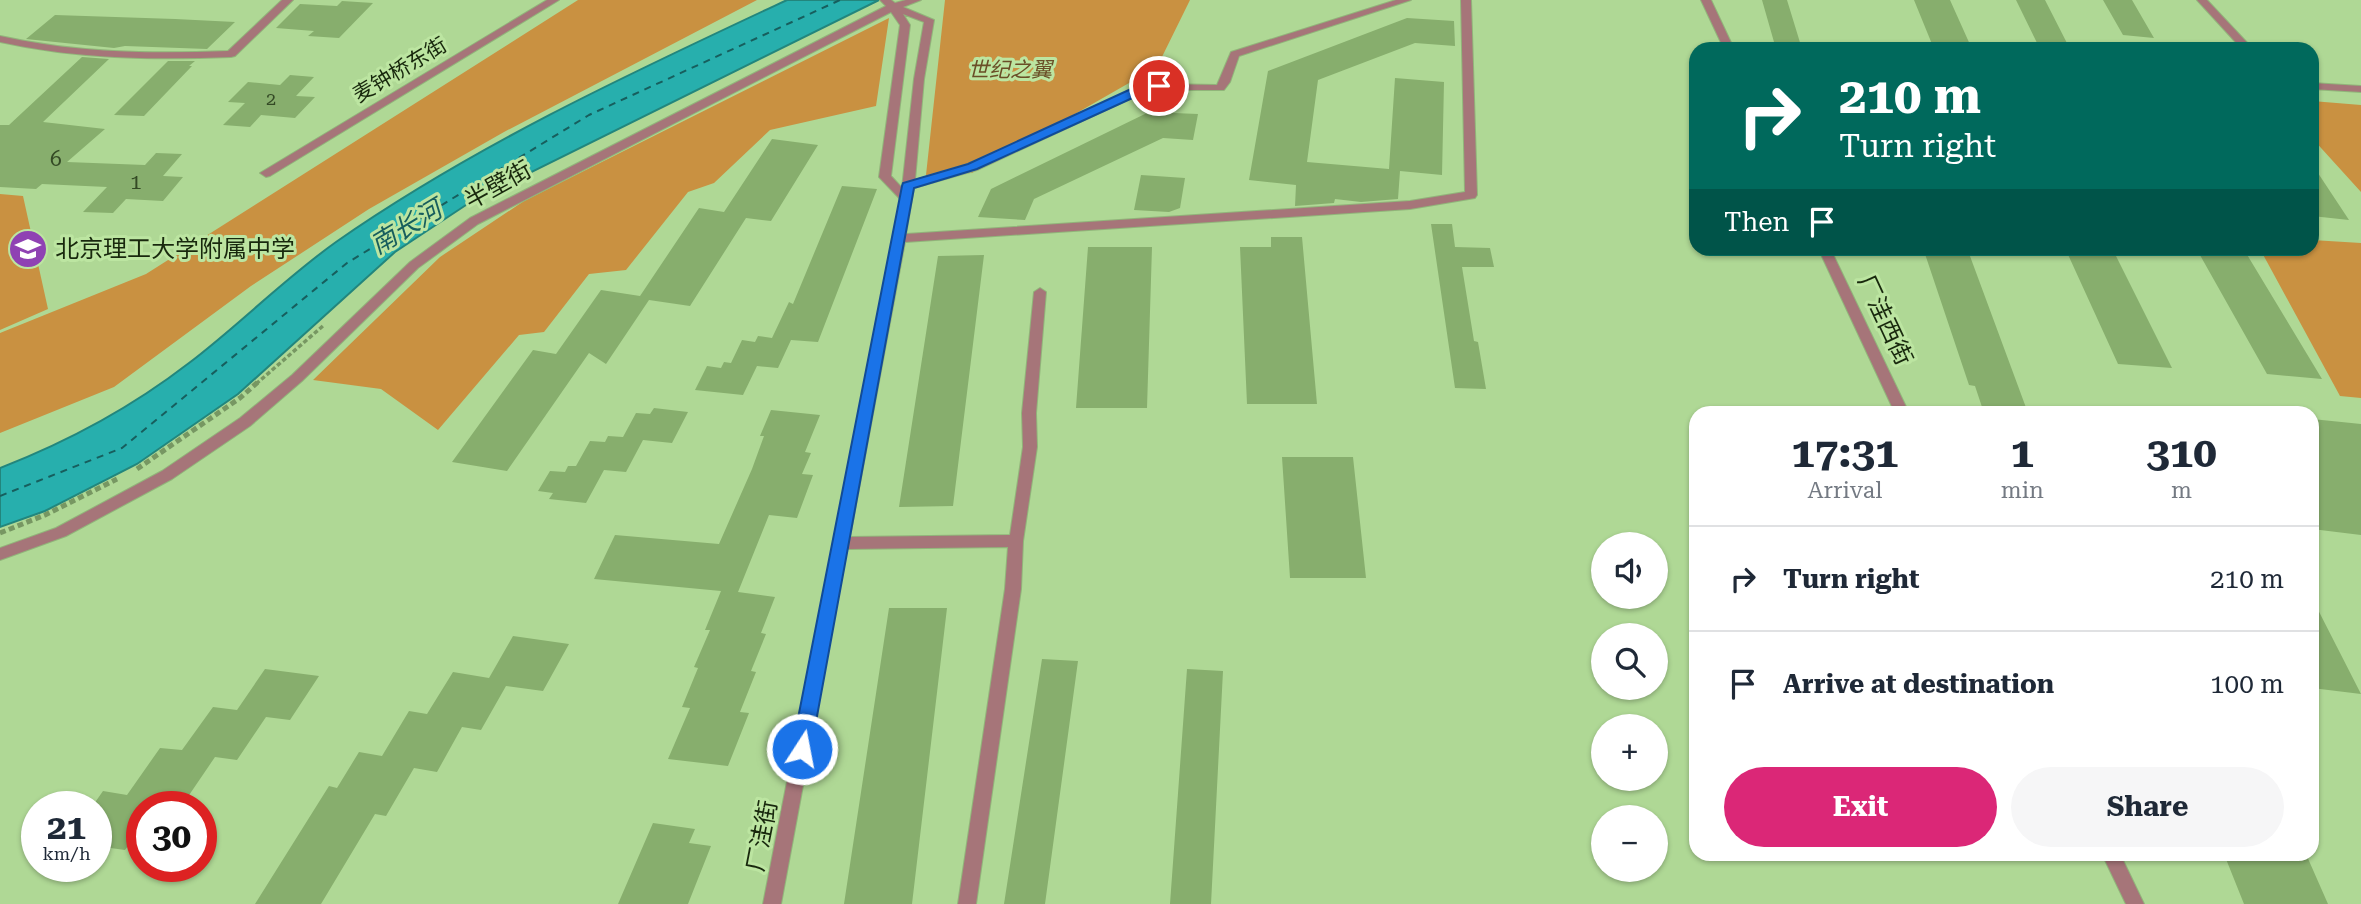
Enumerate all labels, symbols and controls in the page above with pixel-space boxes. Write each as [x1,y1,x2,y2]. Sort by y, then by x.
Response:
street label: 麦钟桥东街 [349,33,451,107]
pin [1129,56,1189,116]
park label: 世纪之翼 [968,58,1055,82]
icon: arrive [1140,67,1178,105]
text: 210 m [1839,68,1981,125]
icon: right [1724,70,1815,161]
house number: 2 [266,88,276,109]
text: Turn right [1839,127,1996,165]
house number: 6 [50,147,62,171]
street label: 半壁街 [460,155,536,215]
house number: 1 [130,170,142,194]
water label: 南长河 [365,191,451,260]
icon: arrive [1803,203,1841,241]
text: Then [1724,207,1789,237]
school or university icon: 北京理工大学附属中学 [7,228,49,270]
place label: 北京理工大学附属中学 [55,235,295,263]
street label: 厂洼西街 [1852,271,1918,369]
text: 17:31 [1791,428,1898,477]
text: 1 [2011,428,2034,477]
text: 310 [2146,428,2217,477]
text: Arrival [1807,477,1882,504]
text: min [2001,477,2044,504]
text: m [2171,477,2192,504]
map controls [1591,532,1668,882]
button: sound [1591,532,1668,609]
icon: right [1724,560,1762,598]
text: Turn right [1783,564,1919,594]
text: 210 m [2210,564,2284,594]
button: search [1591,623,1668,700]
icon: arrive [1724,665,1762,703]
text: Arrive at destination [1783,669,2054,699]
text: 100 m [2210,669,2284,699]
position arrow [765,712,839,786]
button: + [1591,714,1668,791]
button: Exit [1724,767,1997,847]
button: Share [2011,767,2284,847]
speed limit sign: 30 [126,791,217,882]
street label: 厂洼街 [741,798,783,874]
button: − [1591,805,1668,882]
text: 21 [47,807,86,848]
text: km/h [42,843,91,864]

